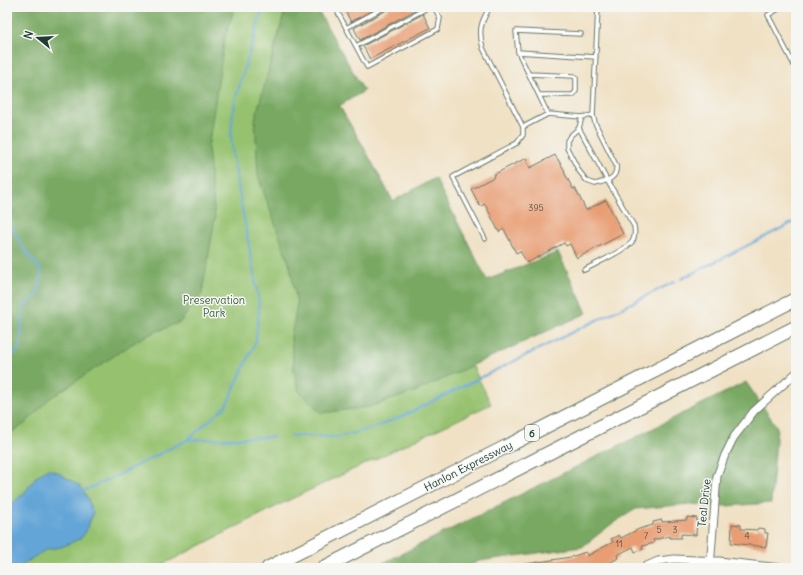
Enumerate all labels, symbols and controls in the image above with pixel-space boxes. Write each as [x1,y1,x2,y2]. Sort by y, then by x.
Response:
north arrow [18,18,58,58]
text: N [21,29,36,41]
house number: 395 [528,202,544,213]
park label: Preservation Park [183,293,245,320]
road number: 6 [525,425,539,441]
street label: Hanlon Expressway [421,438,515,494]
street label: Teal Drive [695,478,713,528]
house number: 5 [656,524,662,535]
house number: 3 [672,524,678,535]
house number: 7 [644,530,649,541]
house number: 4 [744,530,750,541]
house number: 11 [615,538,623,549]

